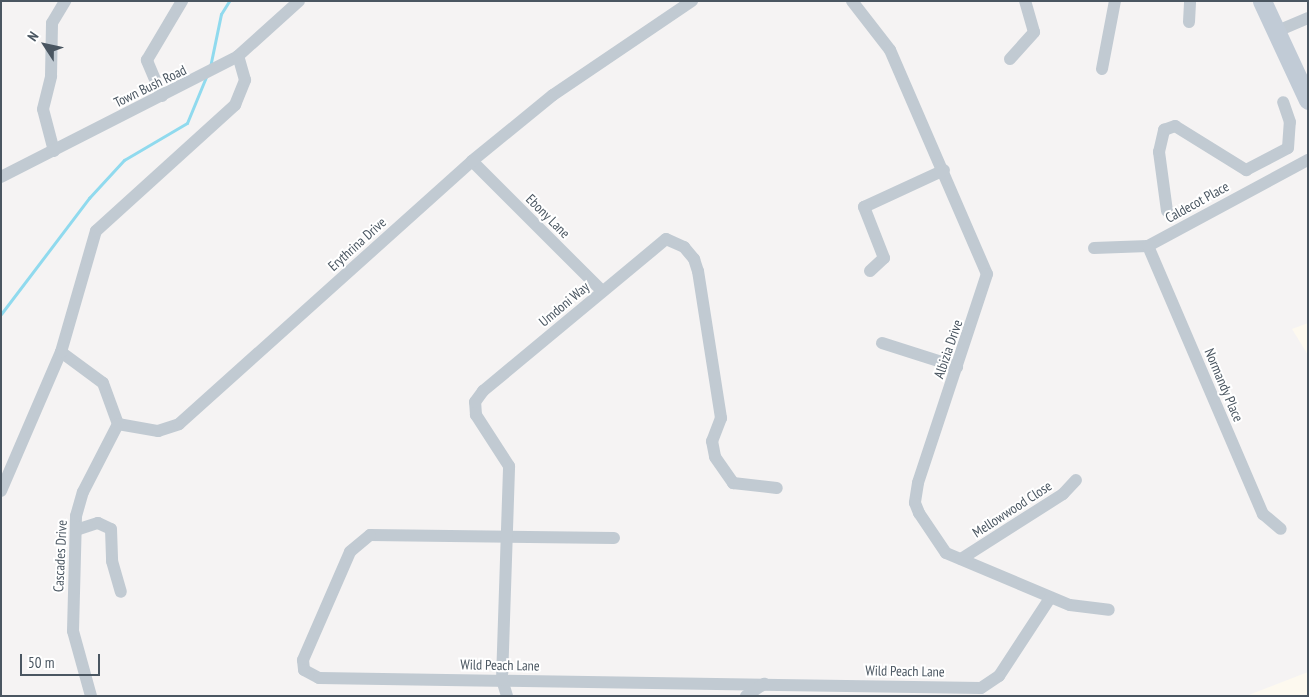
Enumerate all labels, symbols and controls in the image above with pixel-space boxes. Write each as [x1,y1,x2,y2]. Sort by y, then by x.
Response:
north arrow [20,20,70,70]
text: N [23,28,42,45]
street label: Town Bush Road [111,61,189,111]
street label: Caldecot Place [1162,178,1232,226]
street label: Ebony Lane [522,190,574,242]
street label: Erythrina Drive [325,214,389,274]
street label: Umdoni Way [535,278,593,330]
street label: Albizia Drive [930,317,966,381]
street label: Normandy Place [1201,346,1247,424]
street label: Mellowwood Close [969,477,1055,541]
street label: Cascades Drive [50,520,70,592]
scale bar [22,644,102,676]
text: 50 m [28,653,54,672]
street label: Wild Peach Lane [460,656,540,674]
street label: Wild Peach Lane [865,662,945,680]

